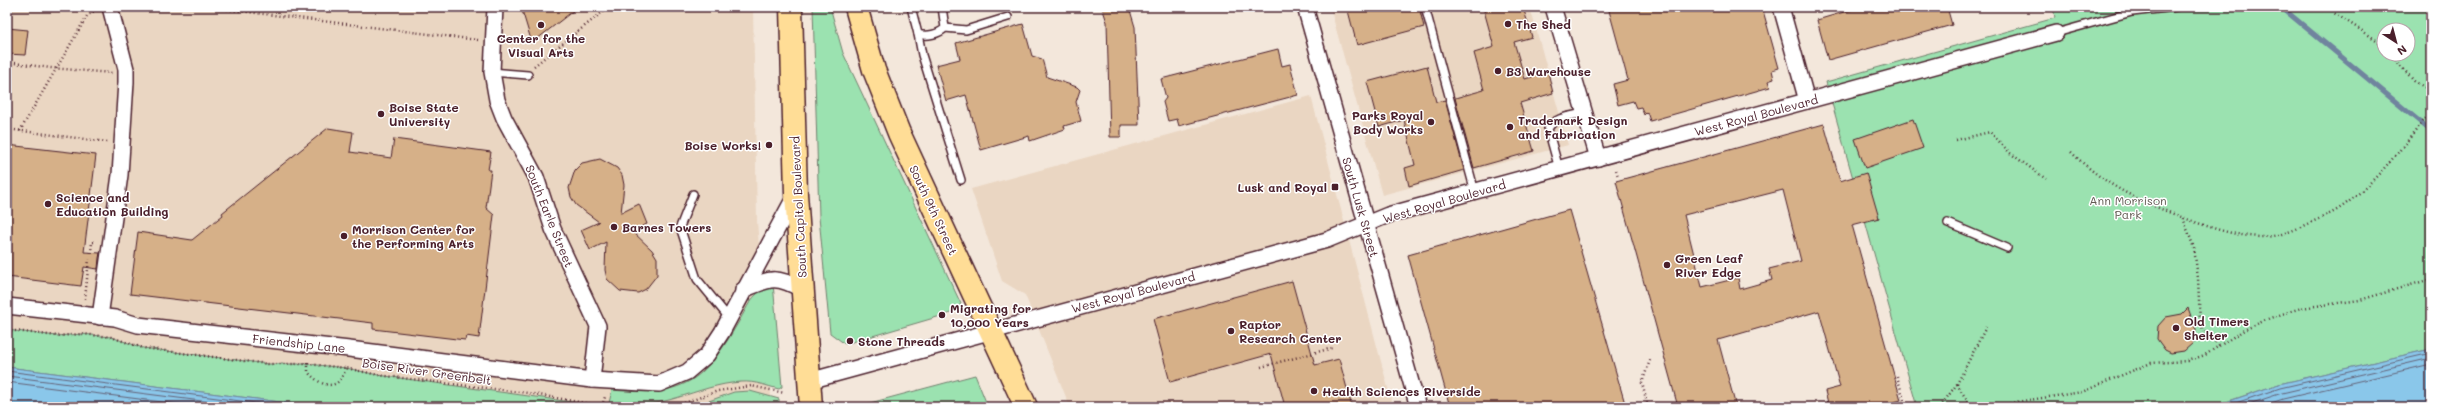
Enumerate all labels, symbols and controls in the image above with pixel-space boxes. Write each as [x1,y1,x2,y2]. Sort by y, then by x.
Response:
place label: The Shed [1516,16,1571,32]
marker: The Shed [1503,19,1513,29]
marker: Center for the Visual Arts [536,20,546,30]
north arrow [2376,22,2416,62]
place label: Center for the Visual Arts [497,30,585,60]
text: N [2394,42,2410,59]
place label: B3 Warehouse [1506,63,1591,79]
marker: B3 Warehouse [1493,66,1503,76]
street label: West Royal Boulevard [1692,91,1820,139]
place label: Boise State University [389,99,459,129]
place label: Parks Royal Body Works [1352,107,1423,137]
marker: Boise State University [376,109,386,119]
place label: Trademark Design and Fabrication [1518,112,1627,142]
marker: Parks Royal Body Works [1426,117,1436,127]
marker: Trademark Design and Fabrication [1505,122,1515,132]
street label: South Capitol Boulevard [786,135,810,278]
place label: Boise Works! [684,137,761,153]
marker: Boise Works! [764,140,774,150]
street label: South Lusk Street [1339,155,1383,259]
street label: South Earle Street [522,162,578,270]
street label: South 9th Street [906,162,962,258]
street label: West Royal Boulevard [1381,176,1508,226]
place label: Lusk and Royal [1237,179,1327,195]
marker: Lusk and Royal [1330,182,1340,192]
place label: Science and Education Building [56,189,169,219]
park label: Ann Morrison Park [2089,192,2167,222]
marker: Science and Education Building [43,199,53,209]
place label: Barnes Towers [622,219,711,235]
place label: Morrison Center for the Performing Arts [352,221,475,251]
marker: Barnes Towers [609,222,619,232]
marker: Morrison Center for the Performing Arts [339,231,349,241]
place label: Green Leaf River Edge [1675,250,1743,280]
marker: Green Leaf River Edge [1662,260,1672,270]
street label: West Royal Boulevard [1069,268,1197,316]
place label: Migrating for 10,000 Years [950,300,1031,330]
marker: Migrating for 10,000 Years [937,310,947,320]
place label: Old Timers Shelter [2184,313,2249,343]
place label: Raptor Research Center [1239,316,1341,346]
marker: Old Timers Shelter [2171,323,2181,333]
marker: Raptor Research Center [1226,326,1236,336]
street label: Friendship Lane [252,330,346,356]
place label: Stone Threads [858,333,945,349]
marker: Stone Threads [845,336,855,346]
street label: Boise River Greenbelt [361,354,493,388]
place label: Health Sciences Riverside [1322,383,1481,399]
marker: Health Sciences Riverside [1309,386,1319,396]

